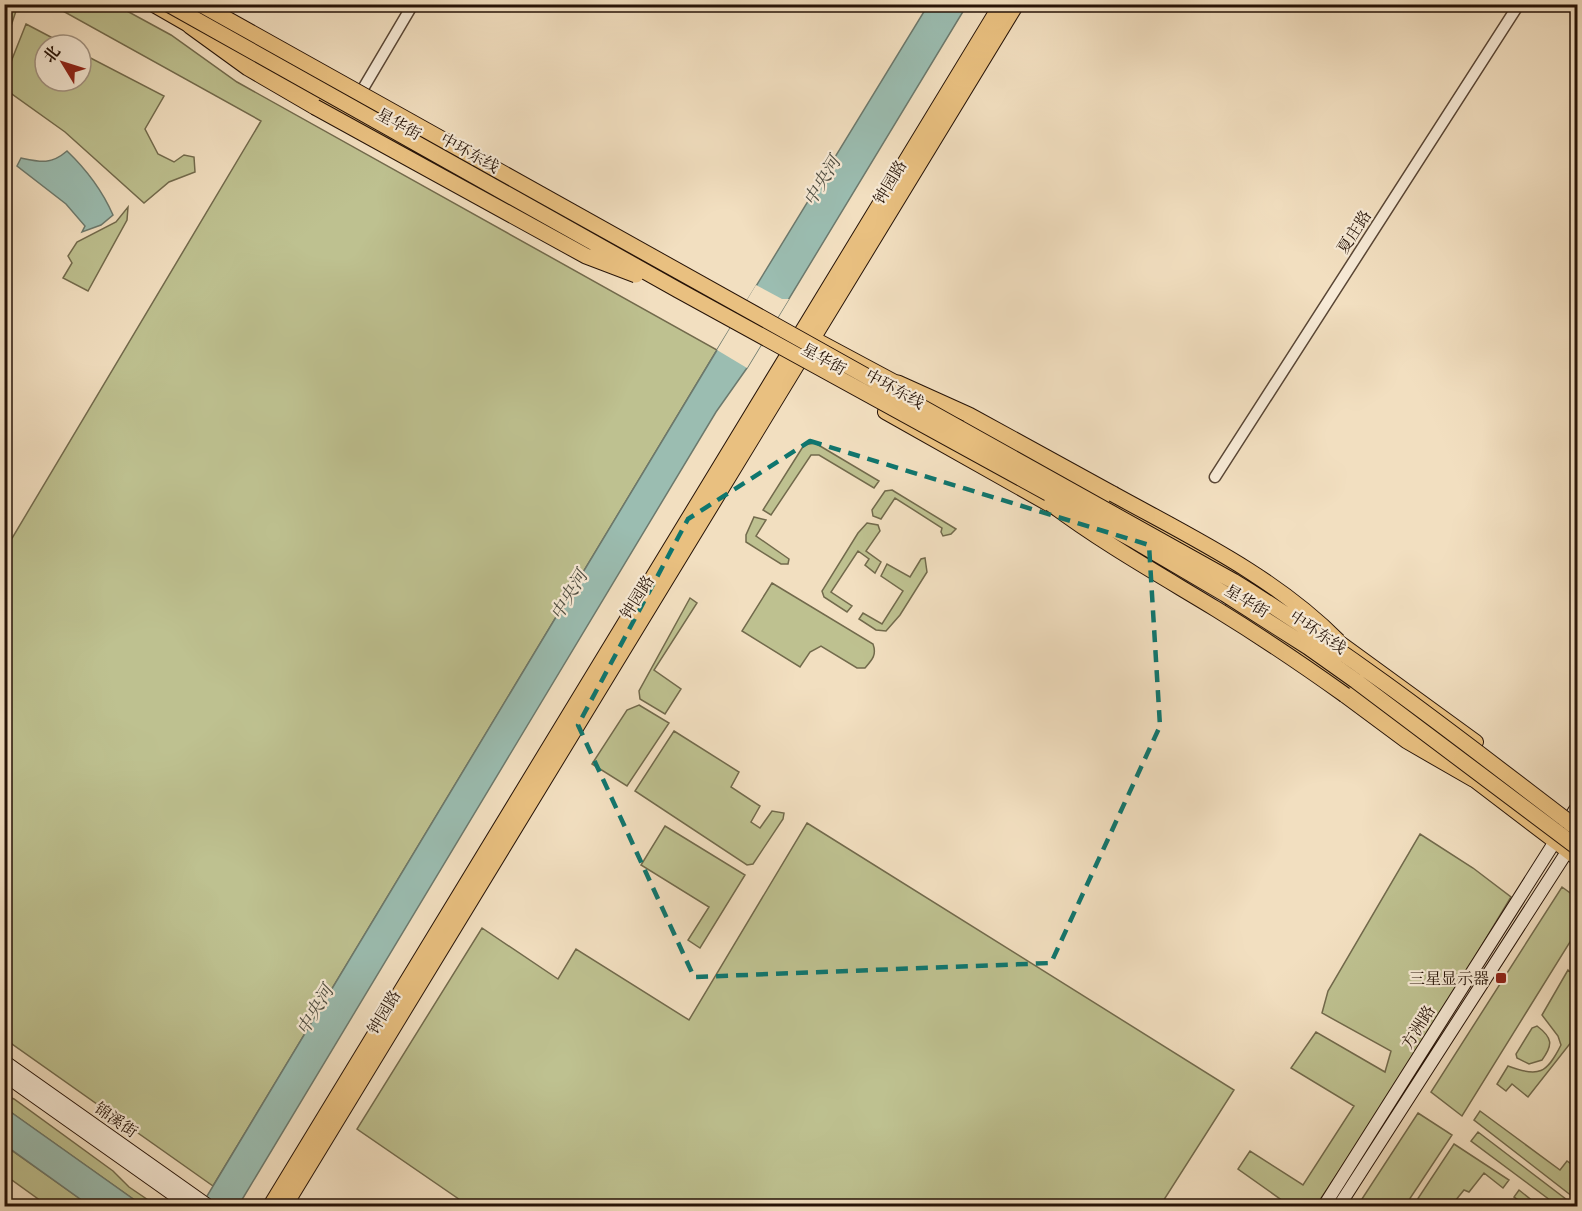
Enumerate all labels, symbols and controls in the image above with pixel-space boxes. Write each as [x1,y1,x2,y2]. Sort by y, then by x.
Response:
north arrow [33,33,93,93]
text: 北 [39,42,64,66]
street label: 星华街 [373,104,425,144]
street label: 中环东线 [437,129,503,177]
water label: 中央河 [799,150,847,210]
street label: 钟园路 [869,157,911,207]
street label: 夏庄路 [1333,207,1375,257]
street label: 星华街 [798,339,850,379]
street label: 中环东线 [862,365,928,413]
water label: 中央河 [546,564,594,624]
street label: 钟园路 [616,572,658,622]
street label: 星华街 [1222,580,1272,622]
street label: 中环东线 [1286,606,1350,658]
place label: 三星显示器 [1409,969,1489,988]
marker: 三星显示器 [1494,971,1508,985]
water label: 中央河 [292,979,340,1039]
street label: 钟园路 [363,987,405,1037]
street label: 方洲路 [1397,1002,1439,1052]
street label: 锦溪街 [91,1098,141,1142]

